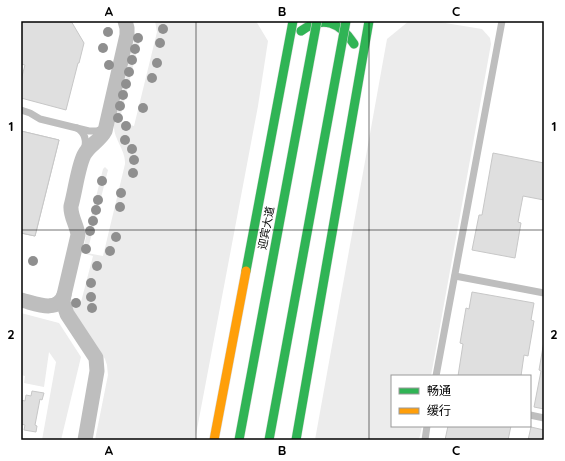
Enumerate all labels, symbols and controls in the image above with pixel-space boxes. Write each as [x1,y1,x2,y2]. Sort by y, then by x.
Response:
text: A [105,3,114,19]
text: B [278,3,286,19]
text: C [452,3,460,19]
text: 1 [8,118,14,134]
text: 1 [551,118,557,134]
street label: 迎宾大道 [255,205,277,251]
text: 2 [7,326,15,342]
text: 2 [550,326,558,342]
legend [391,375,531,427]
text: 畅通 [427,383,451,398]
text: 缓行 [427,403,451,418]
text: A [105,442,114,458]
text: B [278,442,286,458]
text: C [452,442,460,458]

